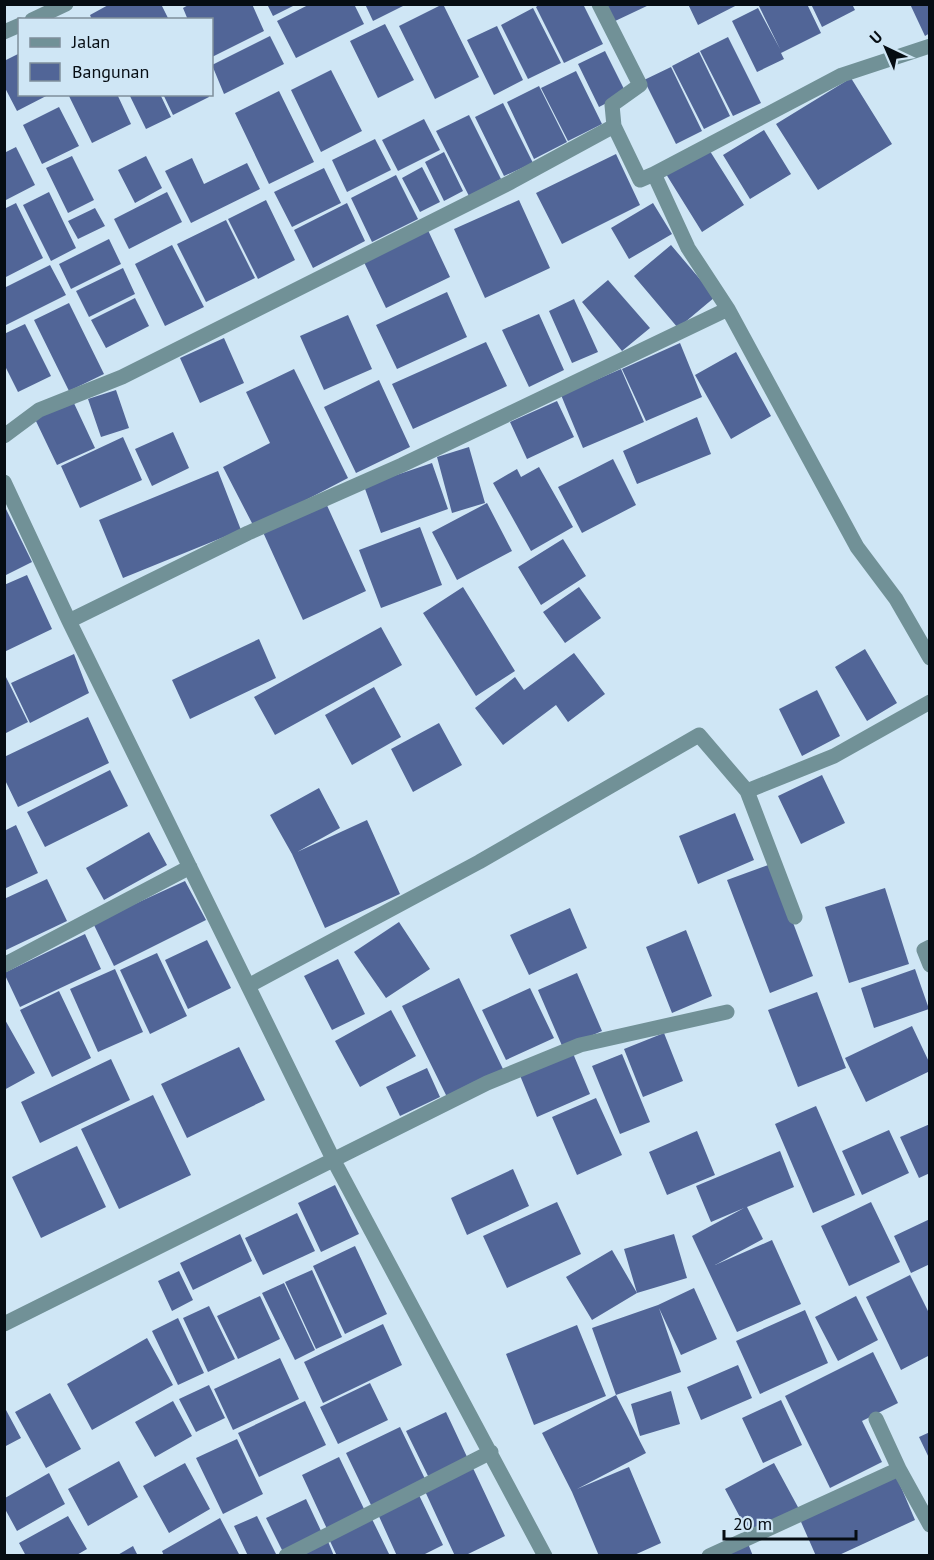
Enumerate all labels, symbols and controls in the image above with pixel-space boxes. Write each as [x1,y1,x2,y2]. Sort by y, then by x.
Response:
legend [18,18,213,96]
north arrow [856,18,916,78]
text: U [865,27,886,48]
text: Jalan [71,30,110,53]
text: Bangunan [72,60,149,83]
scale bar [724,1503,856,1541]
text: 20 m [733,1512,772,1535]

